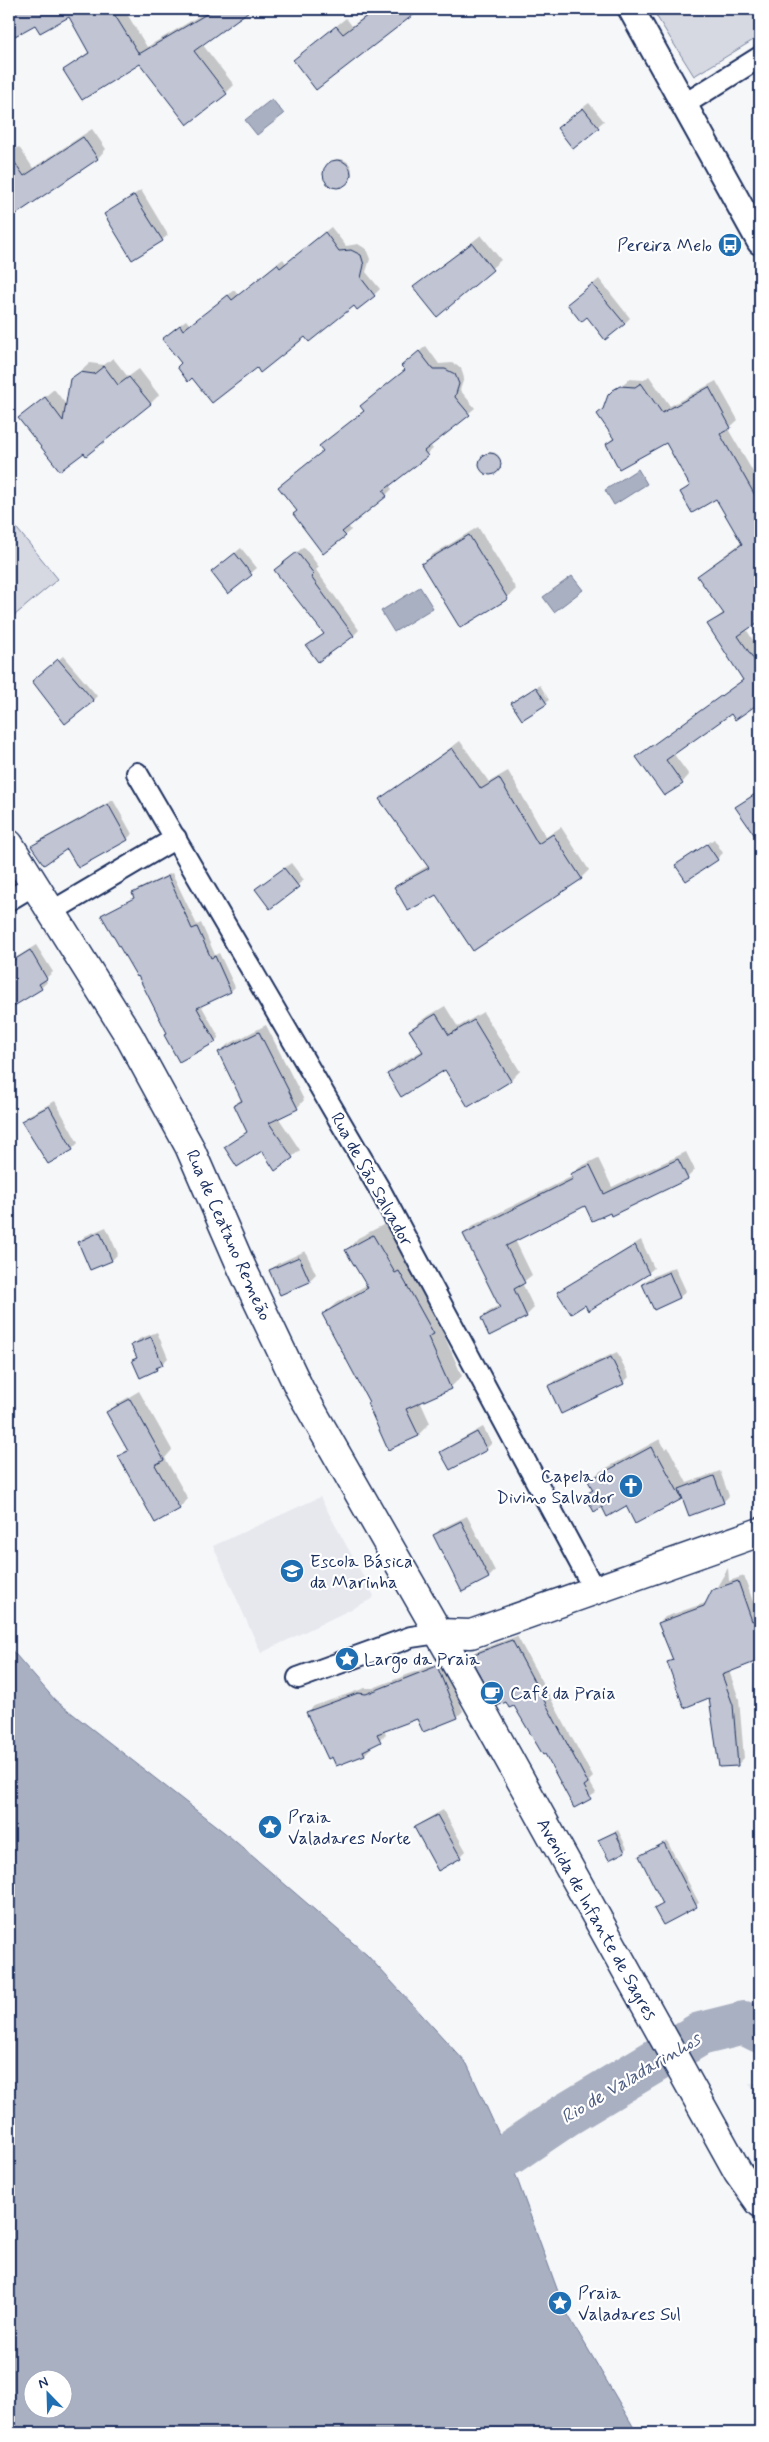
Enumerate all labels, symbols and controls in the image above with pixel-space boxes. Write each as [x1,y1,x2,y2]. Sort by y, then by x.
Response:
bus stop icon: Pereira Melo [717,232,743,258]
place label: Pereira Melo [617,234,712,258]
street label: Rua de São Salvador [324,1108,418,1251]
street label: Rua de Ceatano Remeão [180,1146,277,1325]
place label: Capela do Divino Salvador [497,1465,615,1510]
church icon: Capela do Divino Salvador [618,1473,644,1499]
place label: Escola Básica da Marinha [310,1550,413,1595]
school or university icon: Escola Básica da Marinha [279,1558,305,1584]
place icon: Largo da Praia [334,1646,360,1672]
place label: Largo da Praia [364,1648,480,1673]
cafe icon: Café da Praia [479,1680,505,1706]
place label: Café da Praia [510,1682,616,1706]
place label: Praia Valadares Norte [288,1806,411,1851]
place icon: Praia Valadares Norte [257,1814,283,1840]
street label: Avenida de Infante de Sagres [530,1814,662,2025]
water label: Rio de Valadarinhos [557,2026,706,2130]
place label: Praia Valadares Sul [578,2282,681,2327]
place icon: Praia Valadares Sul [547,2290,573,2316]
north arrow [22,2370,72,2420]
text: N [36,2373,51,2393]

